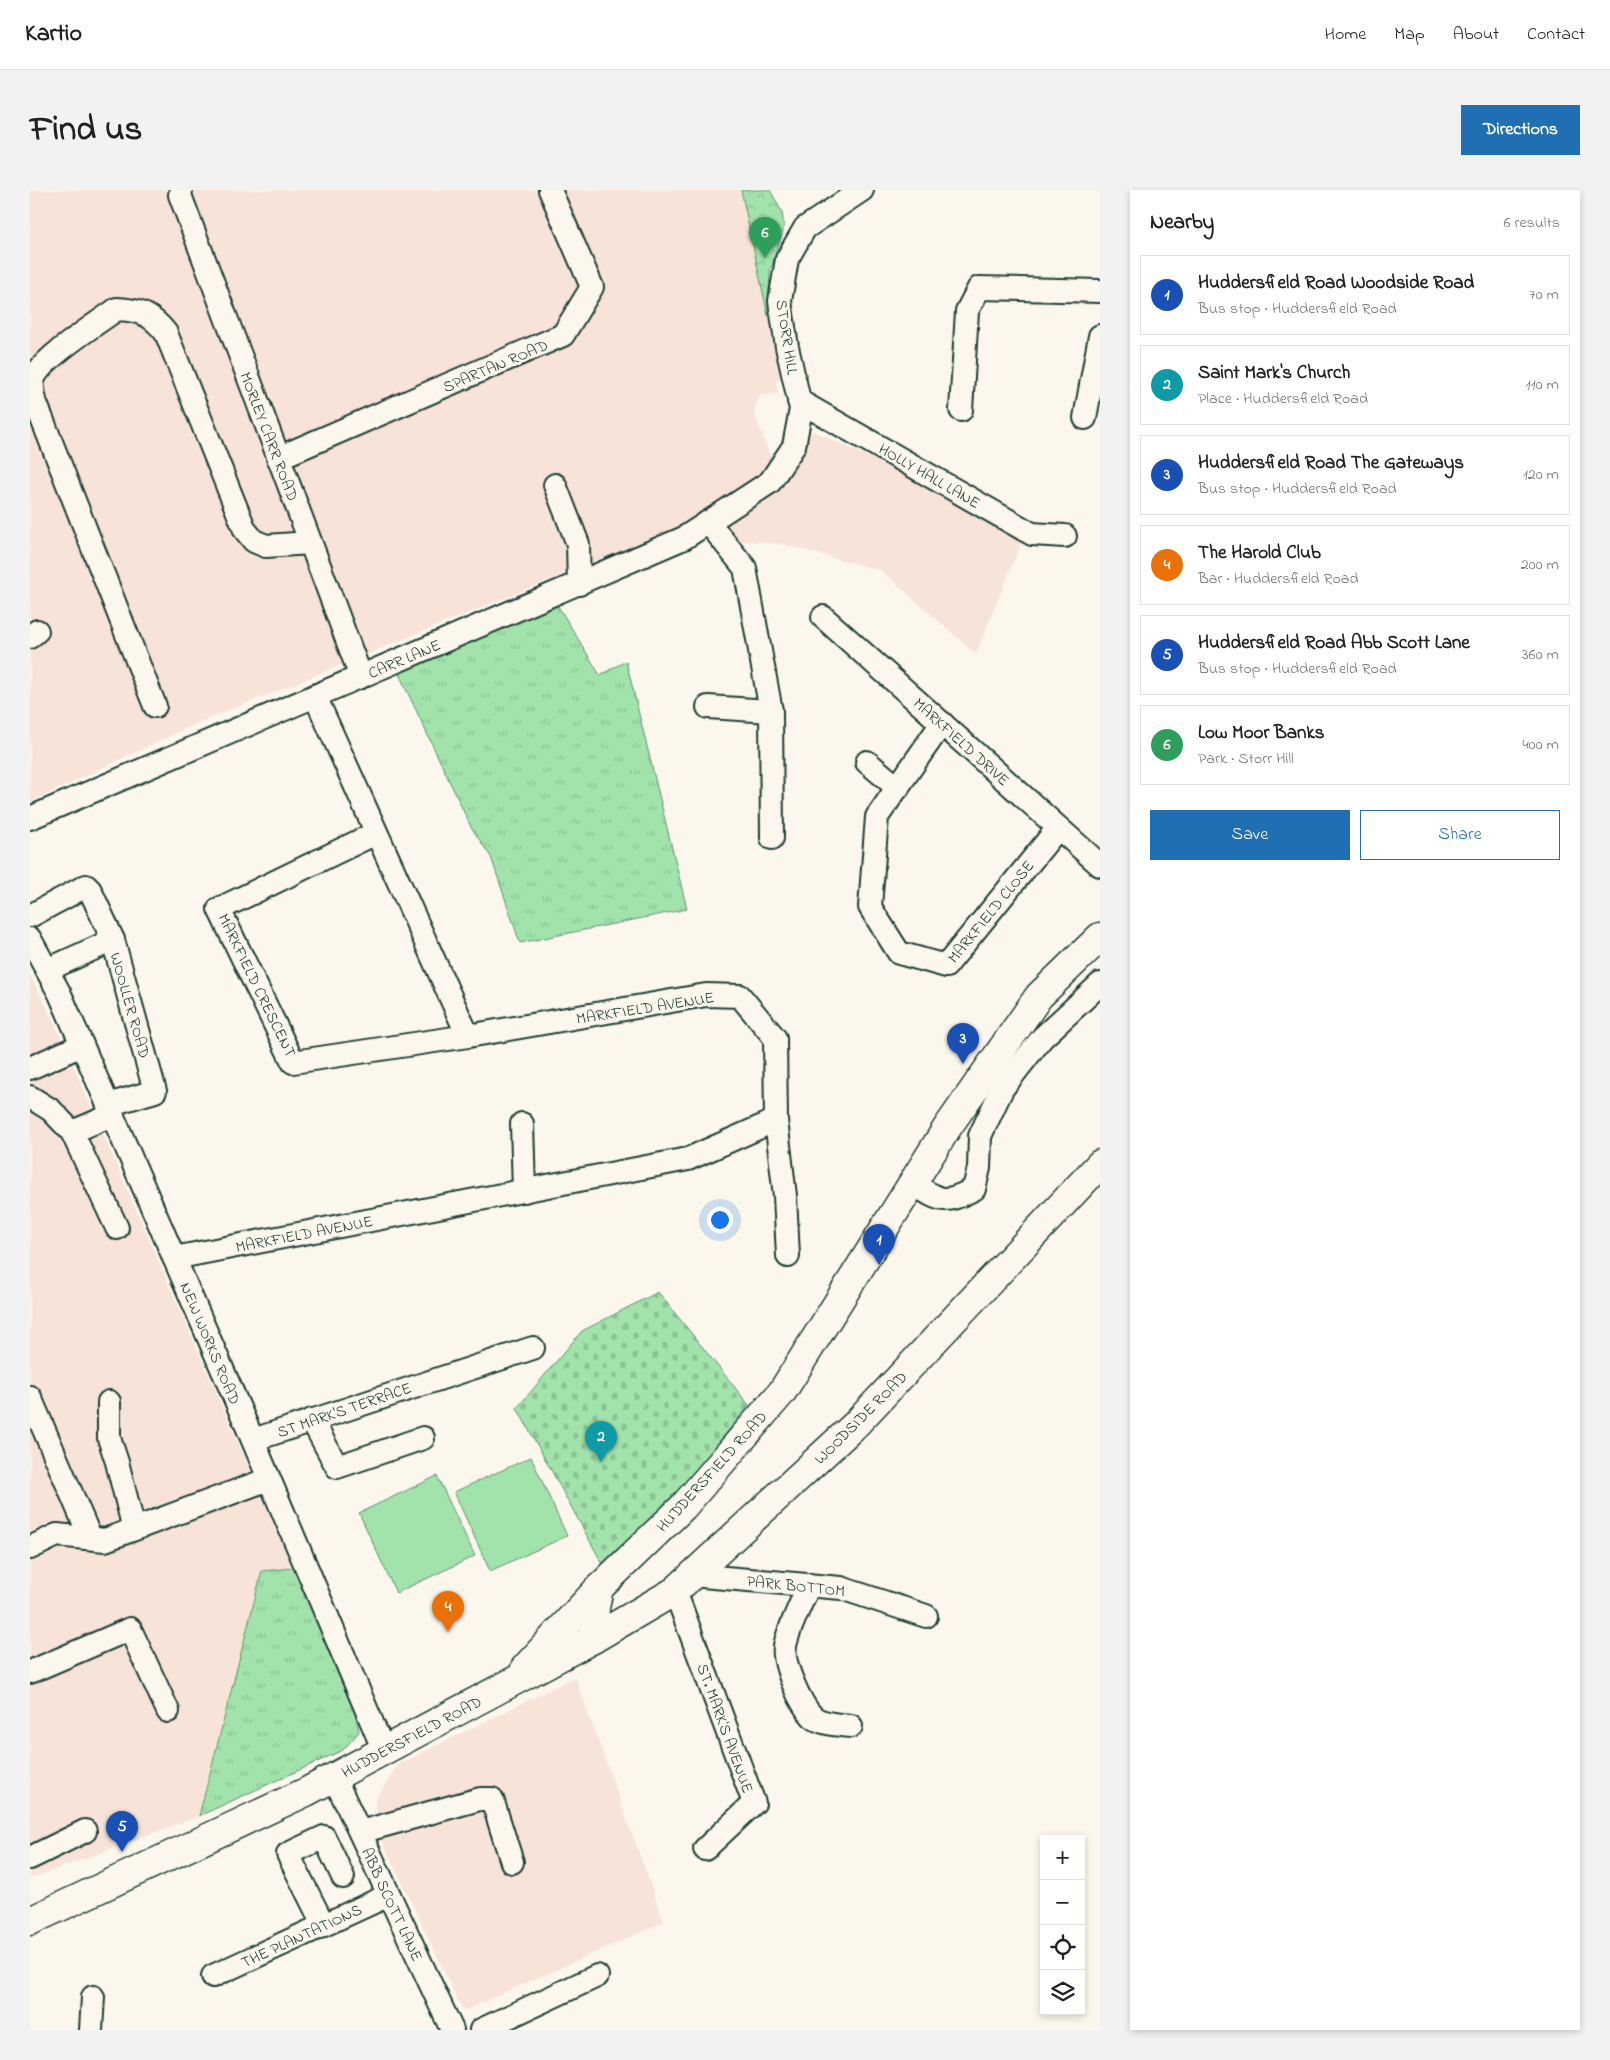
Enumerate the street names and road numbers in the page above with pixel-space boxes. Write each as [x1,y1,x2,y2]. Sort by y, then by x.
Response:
street label: STORR HILL [768,298,804,377]
street label: SPARTAN ROAD [439,334,552,400]
street label: MORLEY CARR ROAD [232,369,304,505]
street label: HOLLY HALL LANE [874,438,984,516]
street label: CARR LANE [365,634,445,686]
street label: MARKFIELD DRIVE [907,693,1014,792]
street label: MARKFIELD CLOSE [942,855,1041,969]
street label: MARKFIELD CRESCENT [211,910,302,1062]
street label: WOOLLER ROAD [103,950,156,1061]
street label: MARKFIELD AVENUE [575,986,716,1032]
street label: MARKFIELD AVENUE [234,1210,375,1260]
street label: NEW WORKS ROAD [173,1279,246,1409]
street label: WOODSIDE ROAD [809,1366,914,1471]
street label: ST MARK'S TERRACE [274,1377,415,1445]
street label: HUDDERSFIELD ROAD [651,1406,774,1538]
street label: PARK BOTTOM [746,1570,846,1604]
street label: ST. MARK'S AVENUE [690,1660,759,1797]
street label: HUDDERSFIELD ROAD [337,1691,486,1785]
street label: ABB SCOTT LANE [354,1844,428,1966]
street label: THE PLANTATIONS [238,1898,366,1975]

